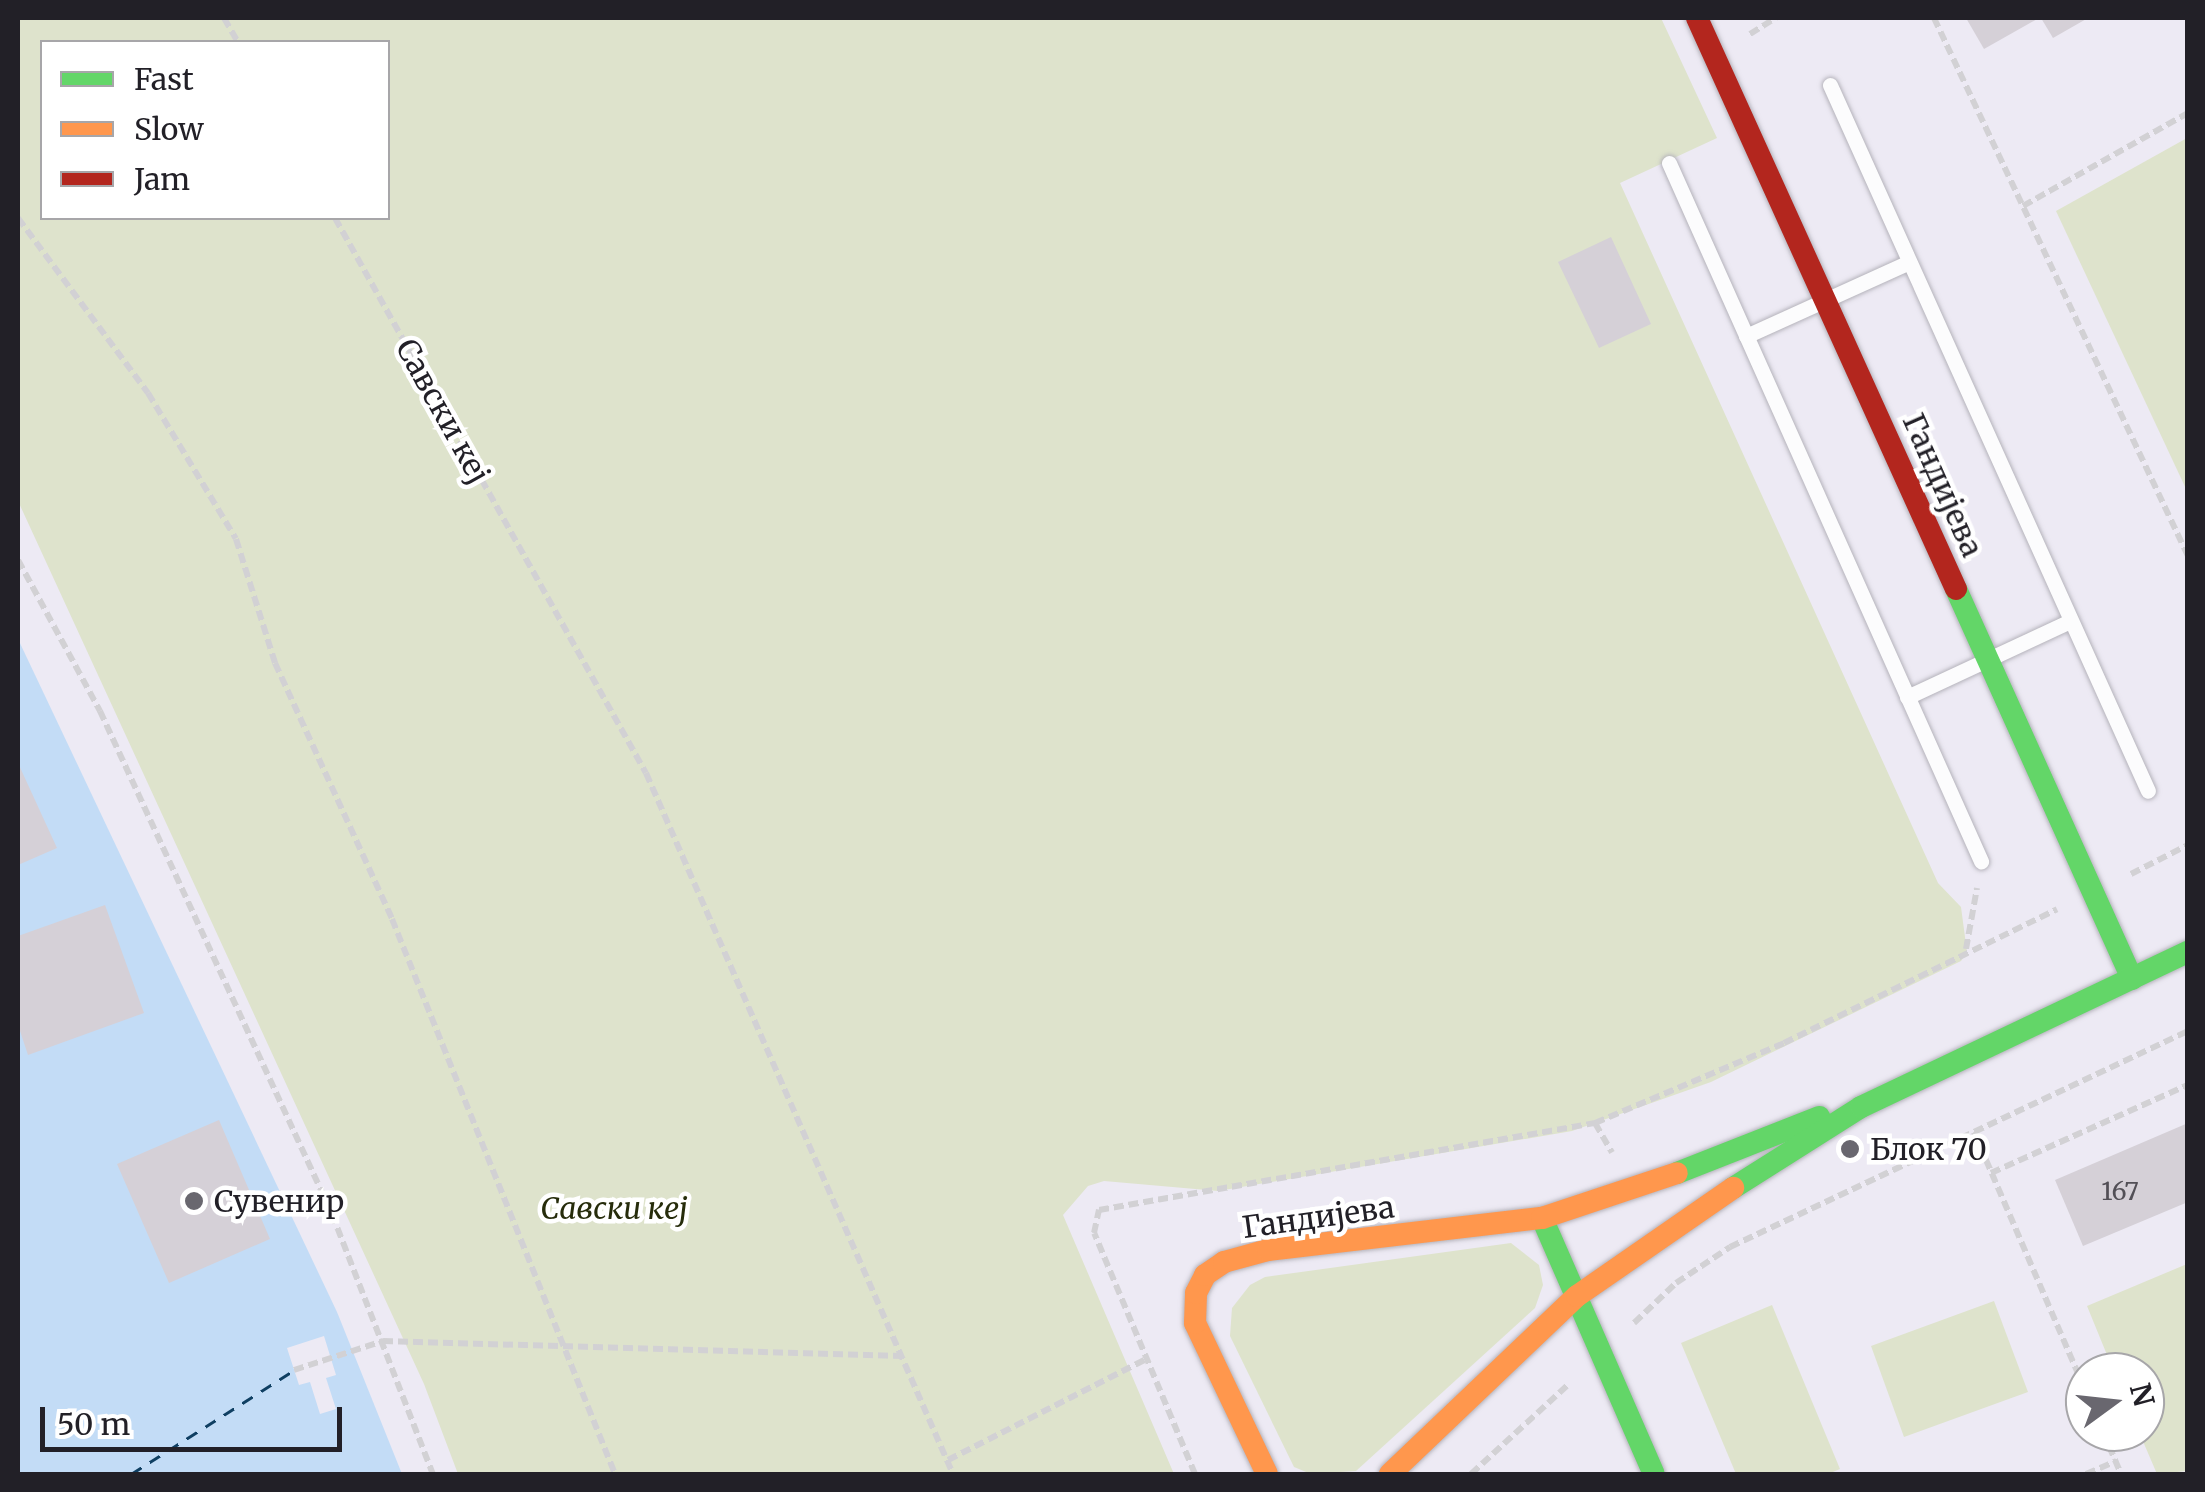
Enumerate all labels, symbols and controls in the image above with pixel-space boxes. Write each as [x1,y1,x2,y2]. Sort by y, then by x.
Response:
legend [40,40,390,220]
text: Fast [134,60,194,98]
text: Slow [134,110,204,148]
text: Jam [134,160,190,198]
street label: Савски кеј [389,333,497,489]
street label: Гандијева [1895,408,1991,562]
place label: Блок 70 [1870,1131,1987,1167]
marker: Блок 70 [1839,1138,1861,1160]
house number: 167 [2101,1176,2139,1206]
place label: Сувенир [214,1183,344,1219]
street label: Гандијева [1240,1189,1396,1245]
marker: Сувенир [183,1190,205,1212]
park label: Савски кеј [540,1190,688,1226]
north arrow [2065,1352,2165,1452]
text: N [2122,1379,2162,1410]
scale bar [45,1387,348,1449]
text: 50 m [57,1405,130,1443]

